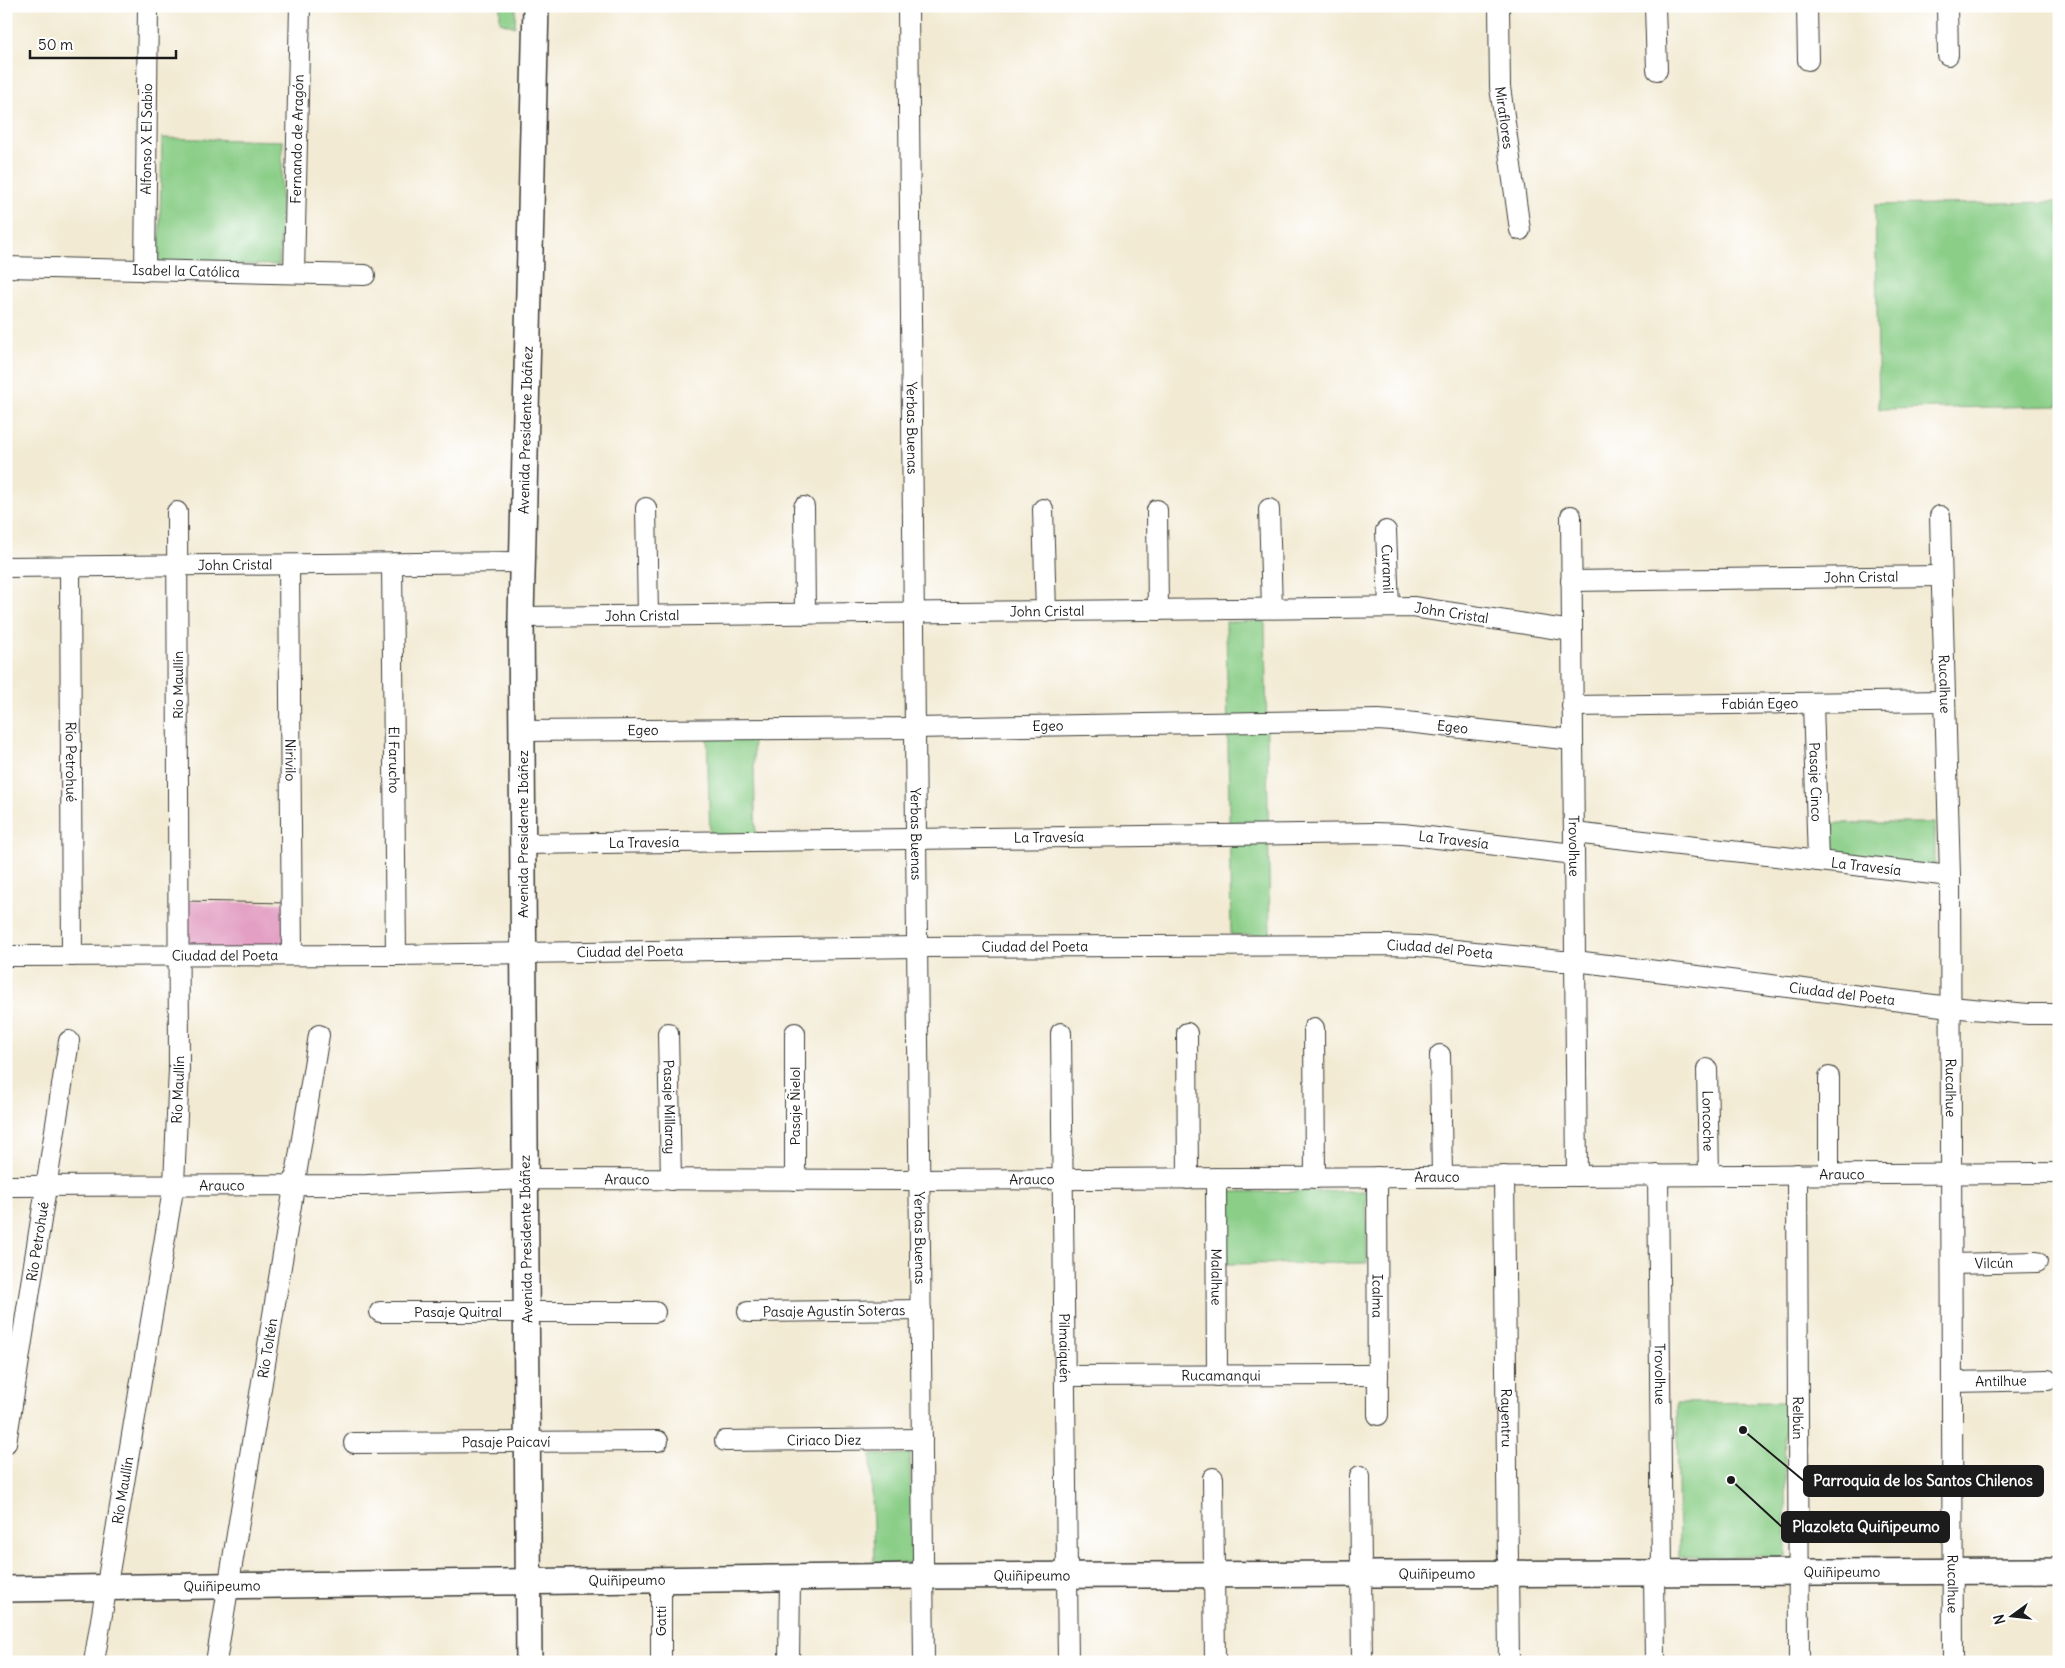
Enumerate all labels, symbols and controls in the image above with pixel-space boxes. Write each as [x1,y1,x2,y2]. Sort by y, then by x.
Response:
scale bar [30,28,176,60]
text: 50 m [38,35,73,54]
street label: Fernando de Aragón [287,74,307,204]
street label: Alfonso X El Sabio [137,83,156,195]
street label: Miraflores [1491,85,1518,150]
street label: Isabel la Católica [132,261,240,281]
street label: Avenida Presidente Ibáñez [515,345,537,514]
street label: Yerbas Buenas [903,382,922,474]
street label: Curamil [1378,544,1397,594]
street label: John Cristal [198,555,272,574]
street label: John Cristal [1823,568,1898,587]
street label: John Cristal [1413,598,1490,627]
street label: John Cristal [1010,602,1084,621]
street label: John Cristal [605,606,679,625]
street label: Río Maullín [169,651,187,719]
street label: Rucalhue [1935,654,1954,714]
street label: Fabián Egeo [1721,694,1799,713]
street label: Egeo [1032,716,1064,735]
street label: Egeo [1436,716,1469,738]
street label: Egeo [627,721,659,739]
street label: Río Petrohué [62,722,80,802]
street label: El Farucho [385,726,403,794]
street label: Nirivilo [281,739,300,781]
street label: Pasaje Cinco [1805,742,1826,822]
street label: Avenida Presidente Ibáñez [514,750,532,918]
street label: Yerbas Buenas [907,788,925,880]
street label: Trovolhue [1565,815,1583,877]
street label: La Travesía [1417,827,1490,853]
street label: La Travesía [1014,828,1084,847]
street label: La Travesía [609,833,679,852]
street label: La Travesía [1830,853,1902,879]
street label: Ciudad del Poeta [1386,936,1494,963]
street label: Ciudad del Poeta [982,937,1088,956]
street label: Ciudad del Poeta [576,942,683,961]
street label: Ciudad del Poeta [172,946,278,965]
street label: Ciudad del Poeta [1788,978,1896,1009]
street label: Río Maullín [168,1056,188,1124]
street label: Rucalhue [1942,1058,1960,1117]
street label: Pasaje Millaray [660,1059,679,1154]
street label: Pasaje Ñielol [786,1067,804,1145]
street label: Loncoche [1698,1090,1718,1152]
street label: Avenida Presidente Ibáñez [516,1155,536,1323]
street label: Arauco [1819,1165,1865,1183]
street label: Arauco [1414,1168,1460,1186]
street label: Arauco [604,1170,650,1188]
street label: Arauco [1009,1170,1055,1188]
street label: Arauco [199,1176,245,1194]
street label: Yerbas Buenas [910,1191,929,1284]
street label: Río Petrohué [22,1200,53,1283]
street label: Malalhue [1207,1248,1226,1306]
street label: Vilcún [1975,1254,2013,1272]
street label: Icalma [1368,1274,1387,1318]
street label: Pasaje Agustín Soteras [762,1301,905,1321]
street label: Pasaje Quitral [414,1303,502,1321]
street label: Pilmaiquén [1055,1313,1074,1383]
street label: Río Toltén [254,1317,281,1380]
street label: Trovolhue [1651,1343,1669,1405]
street label: Rucamanqui [1181,1366,1261,1385]
street label: Antilhue [1975,1371,2027,1391]
street label: Rayentru [1497,1388,1516,1448]
street label: Relbún [1789,1396,1807,1440]
street label: Ciriaco Diez [787,1431,862,1449]
street label: Pasaje Paicaví [462,1433,550,1451]
street label: Río Maullín [108,1455,137,1525]
callout: Parroquia de los Santos Chilenos [1804,1466,2043,1496]
text: Parroquia de los Santos Chilenos [1813,1471,2033,1491]
callout: Plazoleta Quiñipeumo [1782,1512,1949,1542]
text: Plazoleta Quiñipeumo [1792,1517,1940,1537]
street label: Rucalhue [1944,1554,1962,1613]
street label: Quiñipeumo [1803,1563,1881,1581]
street label: Quiñipeumo [1398,1565,1476,1583]
street label: Quiñipeumo [993,1566,1071,1585]
street label: Quiñipeumo [588,1571,666,1590]
street label: Quiñipeumo [183,1576,261,1595]
north arrow [1988,1590,2038,1640]
street label: Gatti [652,1606,670,1636]
text: N [1989,1612,2009,1626]

